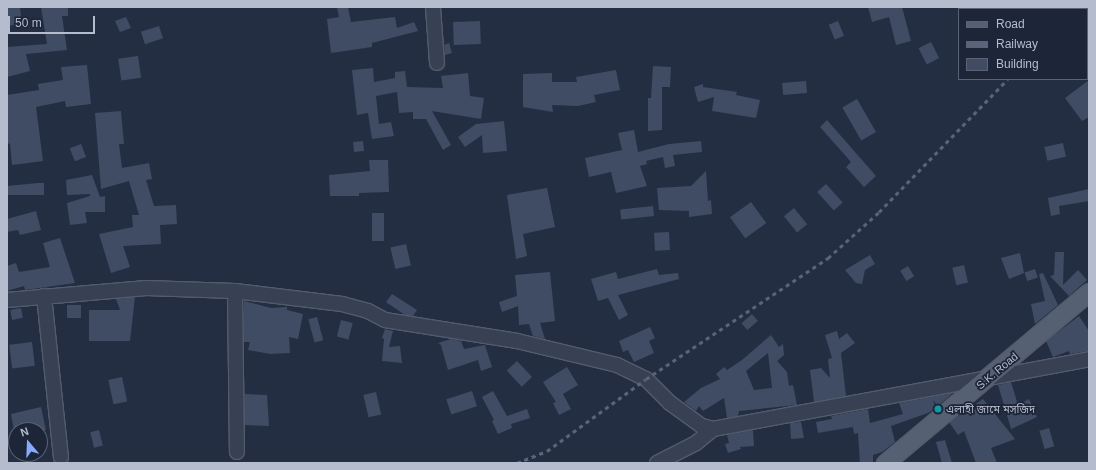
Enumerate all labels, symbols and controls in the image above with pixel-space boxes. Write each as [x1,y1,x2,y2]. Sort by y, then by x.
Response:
scale bar [10,8,97,34]
legend [958,8,1088,80]
text: 50 m [15,16,42,30]
text: Road [996,17,1025,31]
text: Railway [996,37,1038,51]
text: Building [996,57,1039,71]
street label: S.K. Road [974,350,1020,392]
place label: এলাহী জামে মসজিদ [946,402,1035,416]
marker: এলাহী জামে মসজিদ [933,404,943,414]
north arrow [8,422,48,462]
text: N [19,425,30,439]

